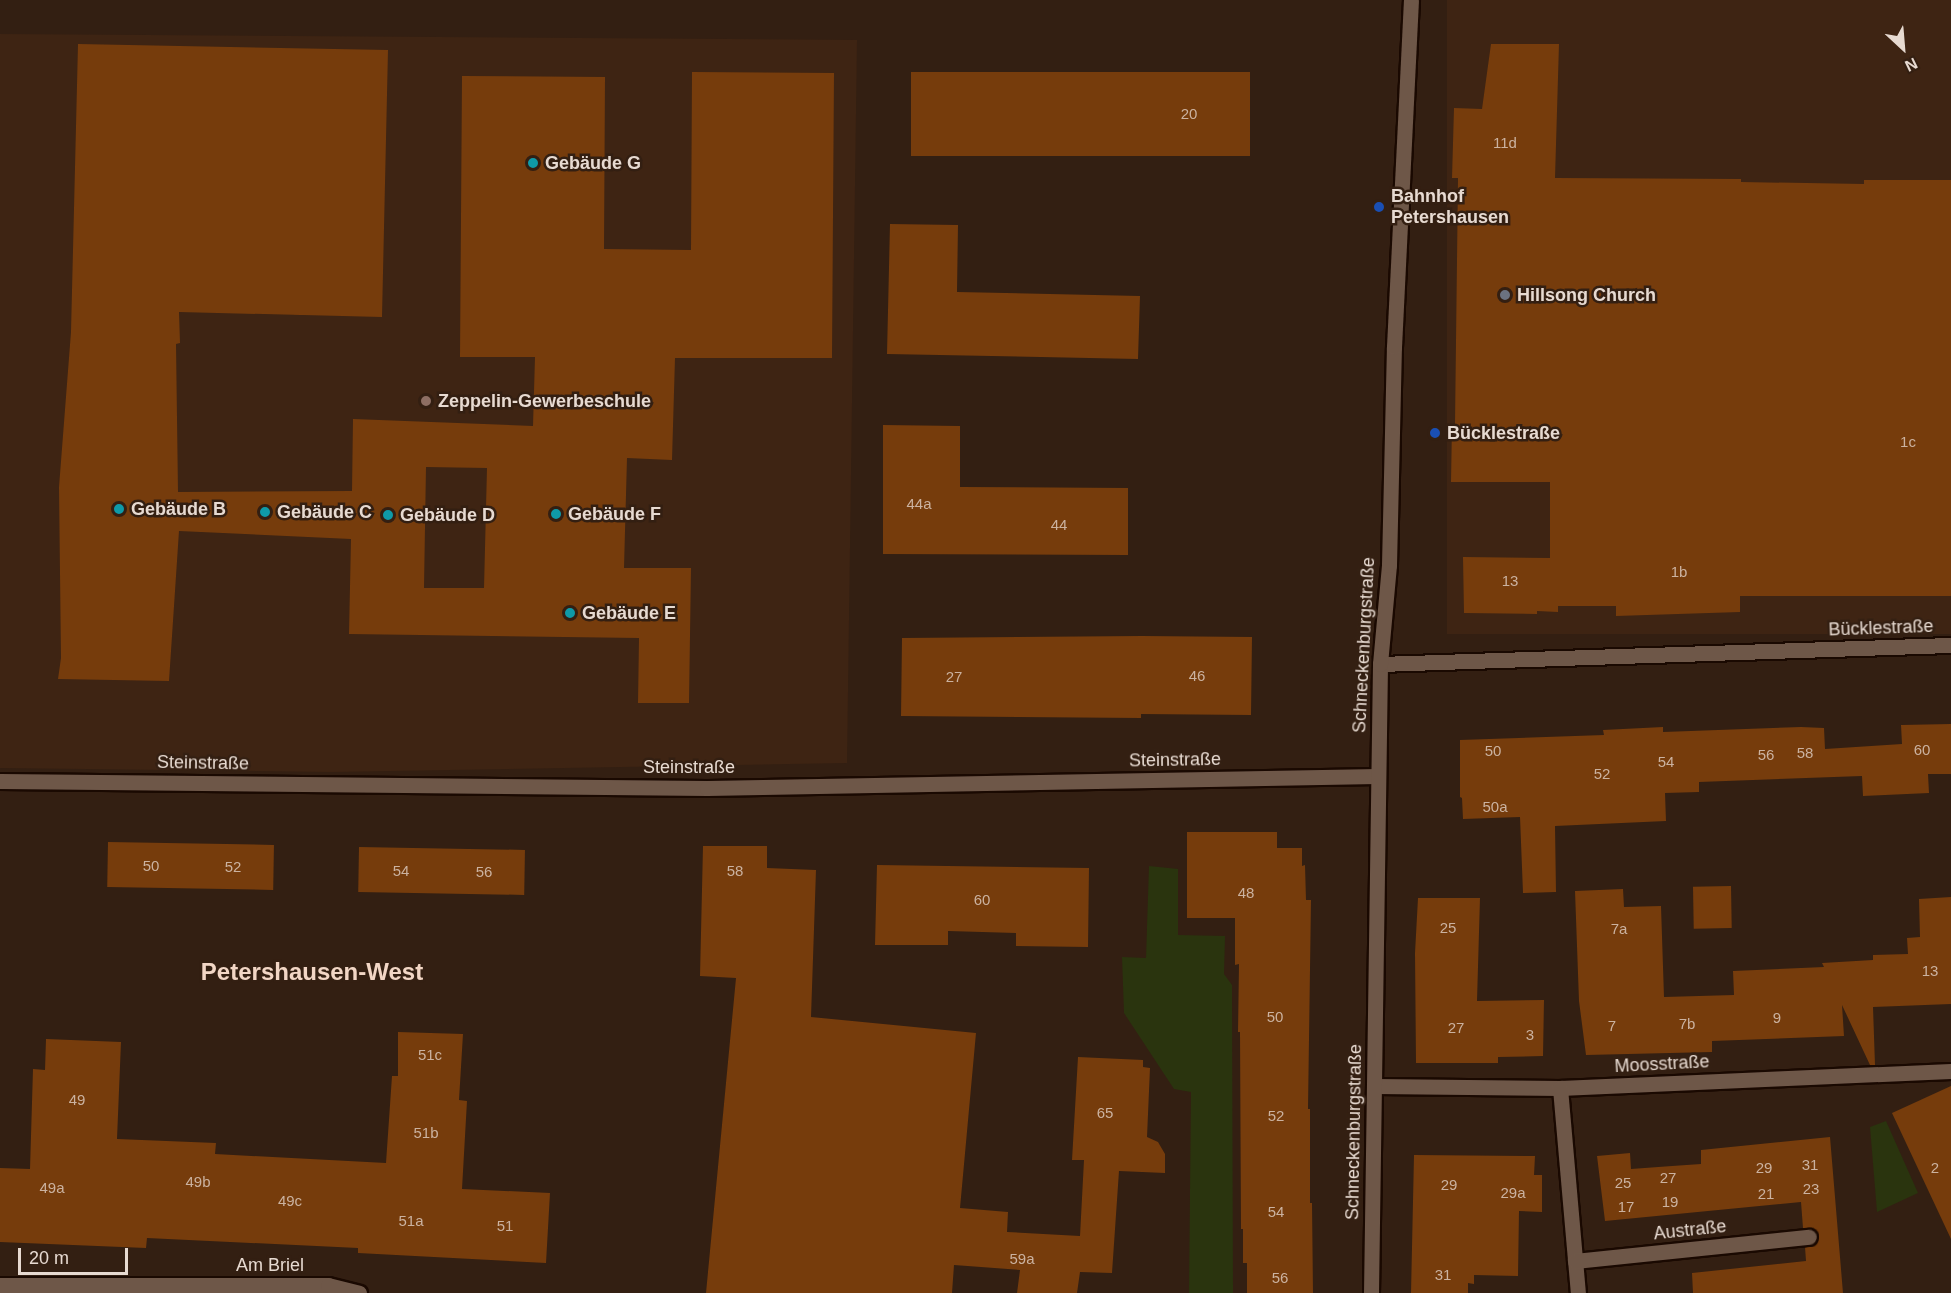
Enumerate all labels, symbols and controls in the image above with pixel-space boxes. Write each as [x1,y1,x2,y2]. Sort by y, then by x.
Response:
north arrow [1873,18,1933,78]
text: N [1902,54,1920,75]
house number: 20 [1181,105,1197,123]
house number: 11d [1493,134,1517,152]
place label: Gebäude G [545,152,641,174]
marker: Gebäude G [526,156,540,170]
place label: Bahnhof Petershausen [1391,186,1509,228]
marker: Bahnhof Petershausen [1372,200,1386,214]
place label: Hillsong Church [1517,284,1656,306]
marker: Hillsong Church [1498,288,1512,302]
place label: Zeppelin-Gewerbeschule [438,390,651,412]
marker: Zeppelin-Gewerbeschule [419,394,433,408]
place label: Bücklestraße [1447,422,1560,444]
marker: Bücklestraße [1428,426,1442,440]
house number: 1c [1900,433,1916,451]
house number: 44a [906,495,932,513]
place label: Gebäude B [131,498,226,520]
place label: Gebäude C [277,501,372,523]
marker: Gebäude B [112,502,126,516]
place label: Gebäude F [568,503,661,525]
place label: Gebäude D [400,504,495,526]
marker: Gebäude C [258,505,272,519]
marker: Gebäude F [549,507,563,521]
marker: Gebäude D [381,508,395,522]
house number: 44 [1051,516,1067,534]
street label: Schneckenburgstraße [1349,557,1379,733]
house number: 1b [1671,563,1687,581]
house number: 13 [1502,572,1518,590]
place label: Gebäude E [582,602,676,624]
marker: Gebäude E [563,606,577,620]
street label: Bücklestraße [1828,615,1934,641]
house number: 46 [1189,667,1205,685]
house number: 27 [946,668,962,686]
house number: 60 [1914,741,1930,759]
house number: 50 [1485,742,1501,760]
house number: 58 [1797,744,1813,762]
house number: 56 [1758,746,1774,764]
street label: Steinstraße [1129,748,1221,772]
street label: Steinstraße [157,751,249,775]
house number: 54 [1658,753,1674,771]
street label: Steinstraße [643,756,735,778]
house number: 52 [1594,765,1610,783]
house number: 50a [1482,798,1508,816]
house number: 50 [143,857,159,875]
house number: 52 [225,858,241,876]
house number: 54 [393,862,409,880]
house number: 58 [727,862,743,880]
house number: 56 [476,863,492,881]
house number: 48 [1238,884,1254,902]
house number: 60 [974,891,990,909]
house number: 25 [1440,919,1456,937]
house number: 7a [1611,920,1627,938]
district label: Petershausen-West [201,958,423,986]
house number: 13 [1922,962,1938,980]
house number: 50 [1267,1008,1283,1026]
house number: 9 [1773,1009,1781,1027]
house number: 7b [1679,1015,1695,1033]
house number: 7 [1608,1017,1616,1035]
house number: 27 [1448,1019,1464,1037]
house number: 3 [1526,1026,1534,1044]
street label: Schneckenburgstraße [1342,1044,1366,1220]
house number: 51c [418,1046,442,1064]
street label: Moosstraße [1614,1051,1710,1077]
house number: 49 [69,1091,85,1109]
house number: 65 [1097,1104,1113,1122]
house number: 52 [1268,1107,1284,1125]
house number: 51b [413,1124,439,1142]
house number: 31 [1802,1156,1818,1174]
house number: 29 [1756,1159,1772,1177]
house number: 2 [1931,1159,1939,1177]
house number: 27 [1660,1169,1676,1187]
house number: 49b [185,1173,211,1191]
house number: 25 [1615,1174,1631,1192]
house number: 29 [1441,1176,1457,1194]
house number: 49a [39,1179,65,1197]
house number: 23 [1803,1180,1819,1198]
house number: 29a [1500,1184,1526,1202]
house number: 21 [1758,1185,1774,1203]
house number: 49c [278,1192,302,1210]
house number: 19 [1662,1193,1678,1211]
house number: 17 [1618,1198,1634,1216]
house number: 54 [1268,1203,1284,1221]
house number: 51a [398,1212,424,1230]
street label: Austraße [1653,1215,1727,1245]
house number: 51 [497,1217,513,1235]
scale bar [21,1236,130,1274]
text: 20 m [29,1248,69,1268]
house number: 59a [1009,1250,1035,1268]
street label: Am Briel [236,1254,304,1276]
house number: 31 [1435,1266,1451,1284]
house number: 56 [1272,1269,1288,1287]

